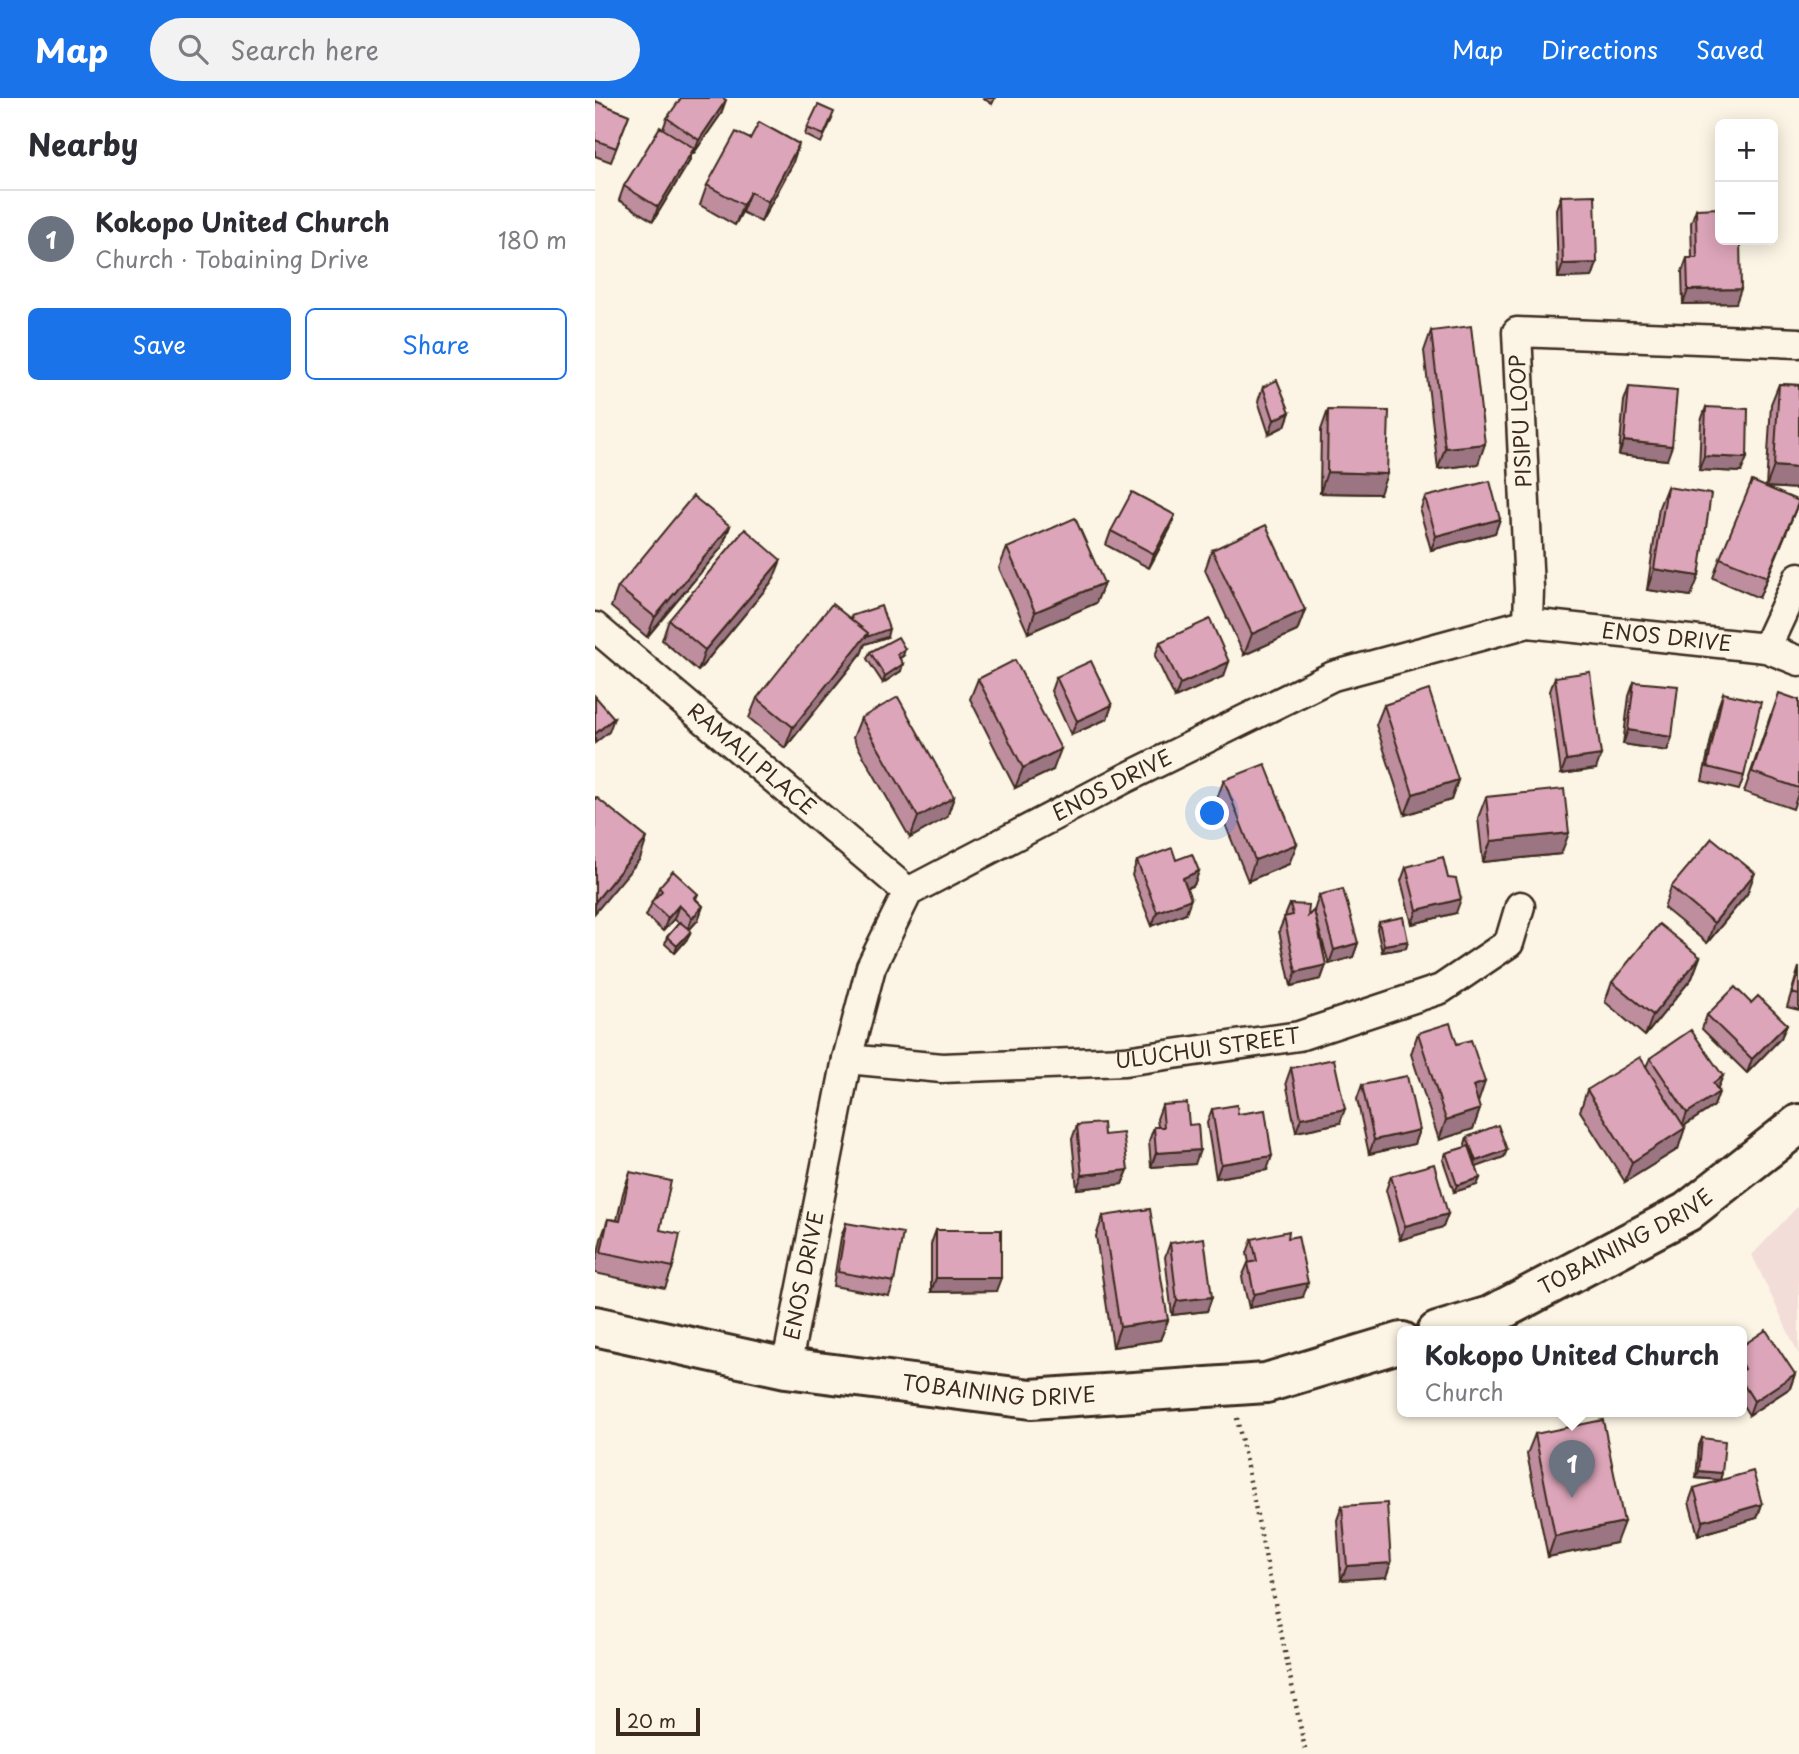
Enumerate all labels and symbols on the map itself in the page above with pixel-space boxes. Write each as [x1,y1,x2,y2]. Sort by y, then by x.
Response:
street label: PISIPU LOOP [1500,354,1538,489]
street label: ENOS DRIVE [1600,613,1733,658]
street label: RAMALI PLACE [682,694,824,822]
street label: ENOS DRIVE [1046,740,1177,828]
your location [1195,796,1229,830]
street label: ULUCHUI STREET [1114,1018,1303,1075]
street label: TOBAINING DRIVE [1532,1180,1719,1302]
street label: ENOS DRIVE [774,1208,831,1342]
street label: TOBAINING DRIVE [900,1365,1097,1413]
pin: 1 [1549,1440,1595,1498]
scale bar [616,1705,700,1737]

